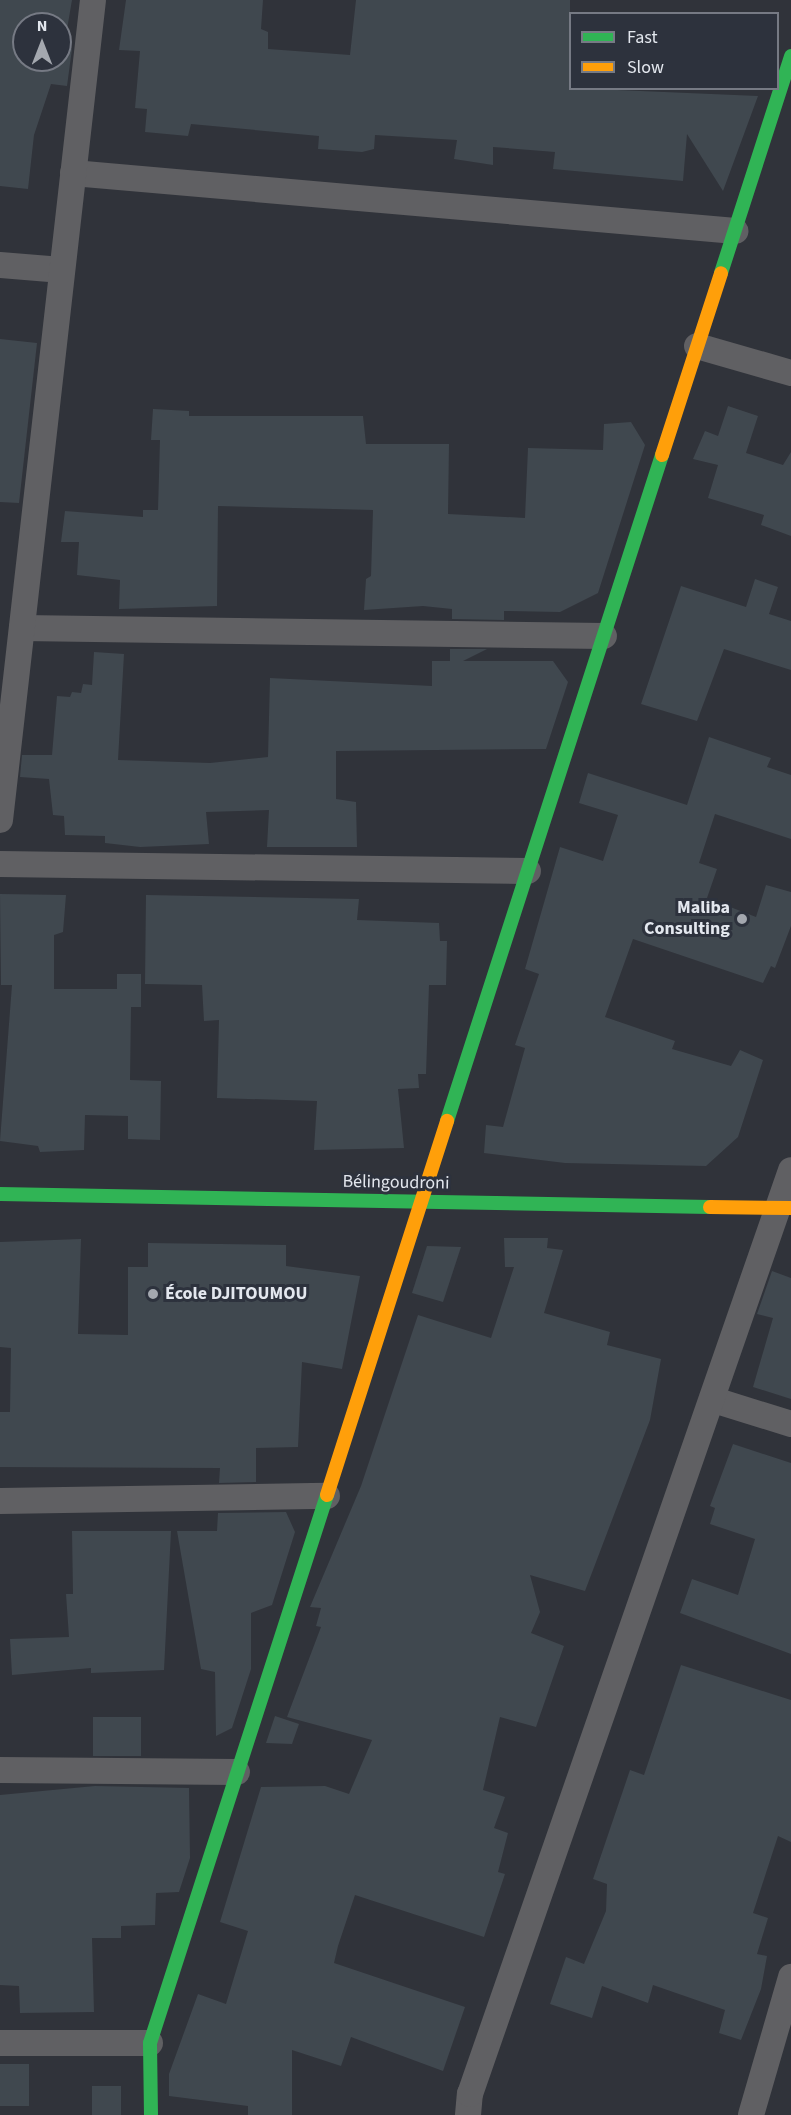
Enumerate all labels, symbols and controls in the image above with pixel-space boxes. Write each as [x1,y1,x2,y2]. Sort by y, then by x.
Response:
north arrow [12,12,72,72]
legend [569,12,779,90]
text: N [37,15,47,37]
text: Fast [627,25,658,50]
text: Slow [627,55,664,80]
place label: Maliba Consulting [644,898,730,940]
marker: Maliba Consulting [735,912,749,926]
street label: Bélingoudroni [342,1171,450,1195]
place label: École DJITOUMOU [165,1283,307,1305]
marker: École DJITOUMOU [146,1287,160,1301]

